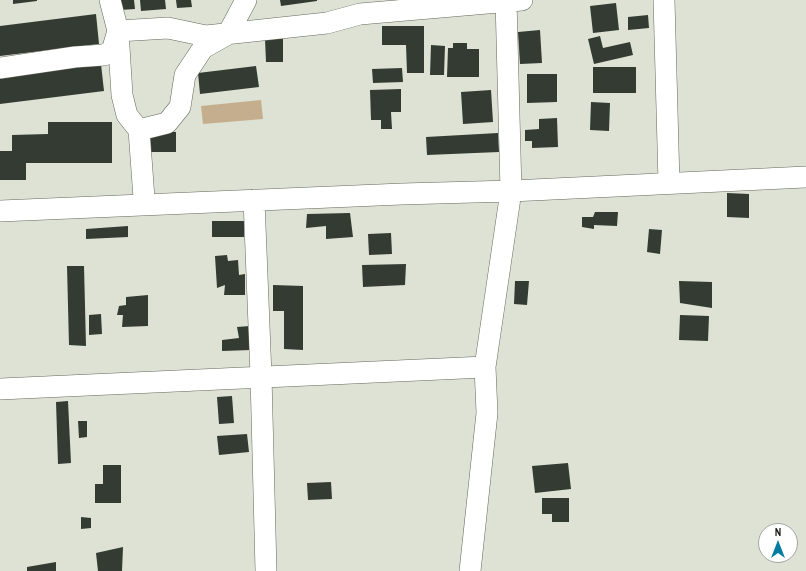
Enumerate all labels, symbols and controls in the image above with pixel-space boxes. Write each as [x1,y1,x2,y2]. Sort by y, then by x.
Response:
north arrow [758,523,798,563]
text: N [775,525,781,539]

